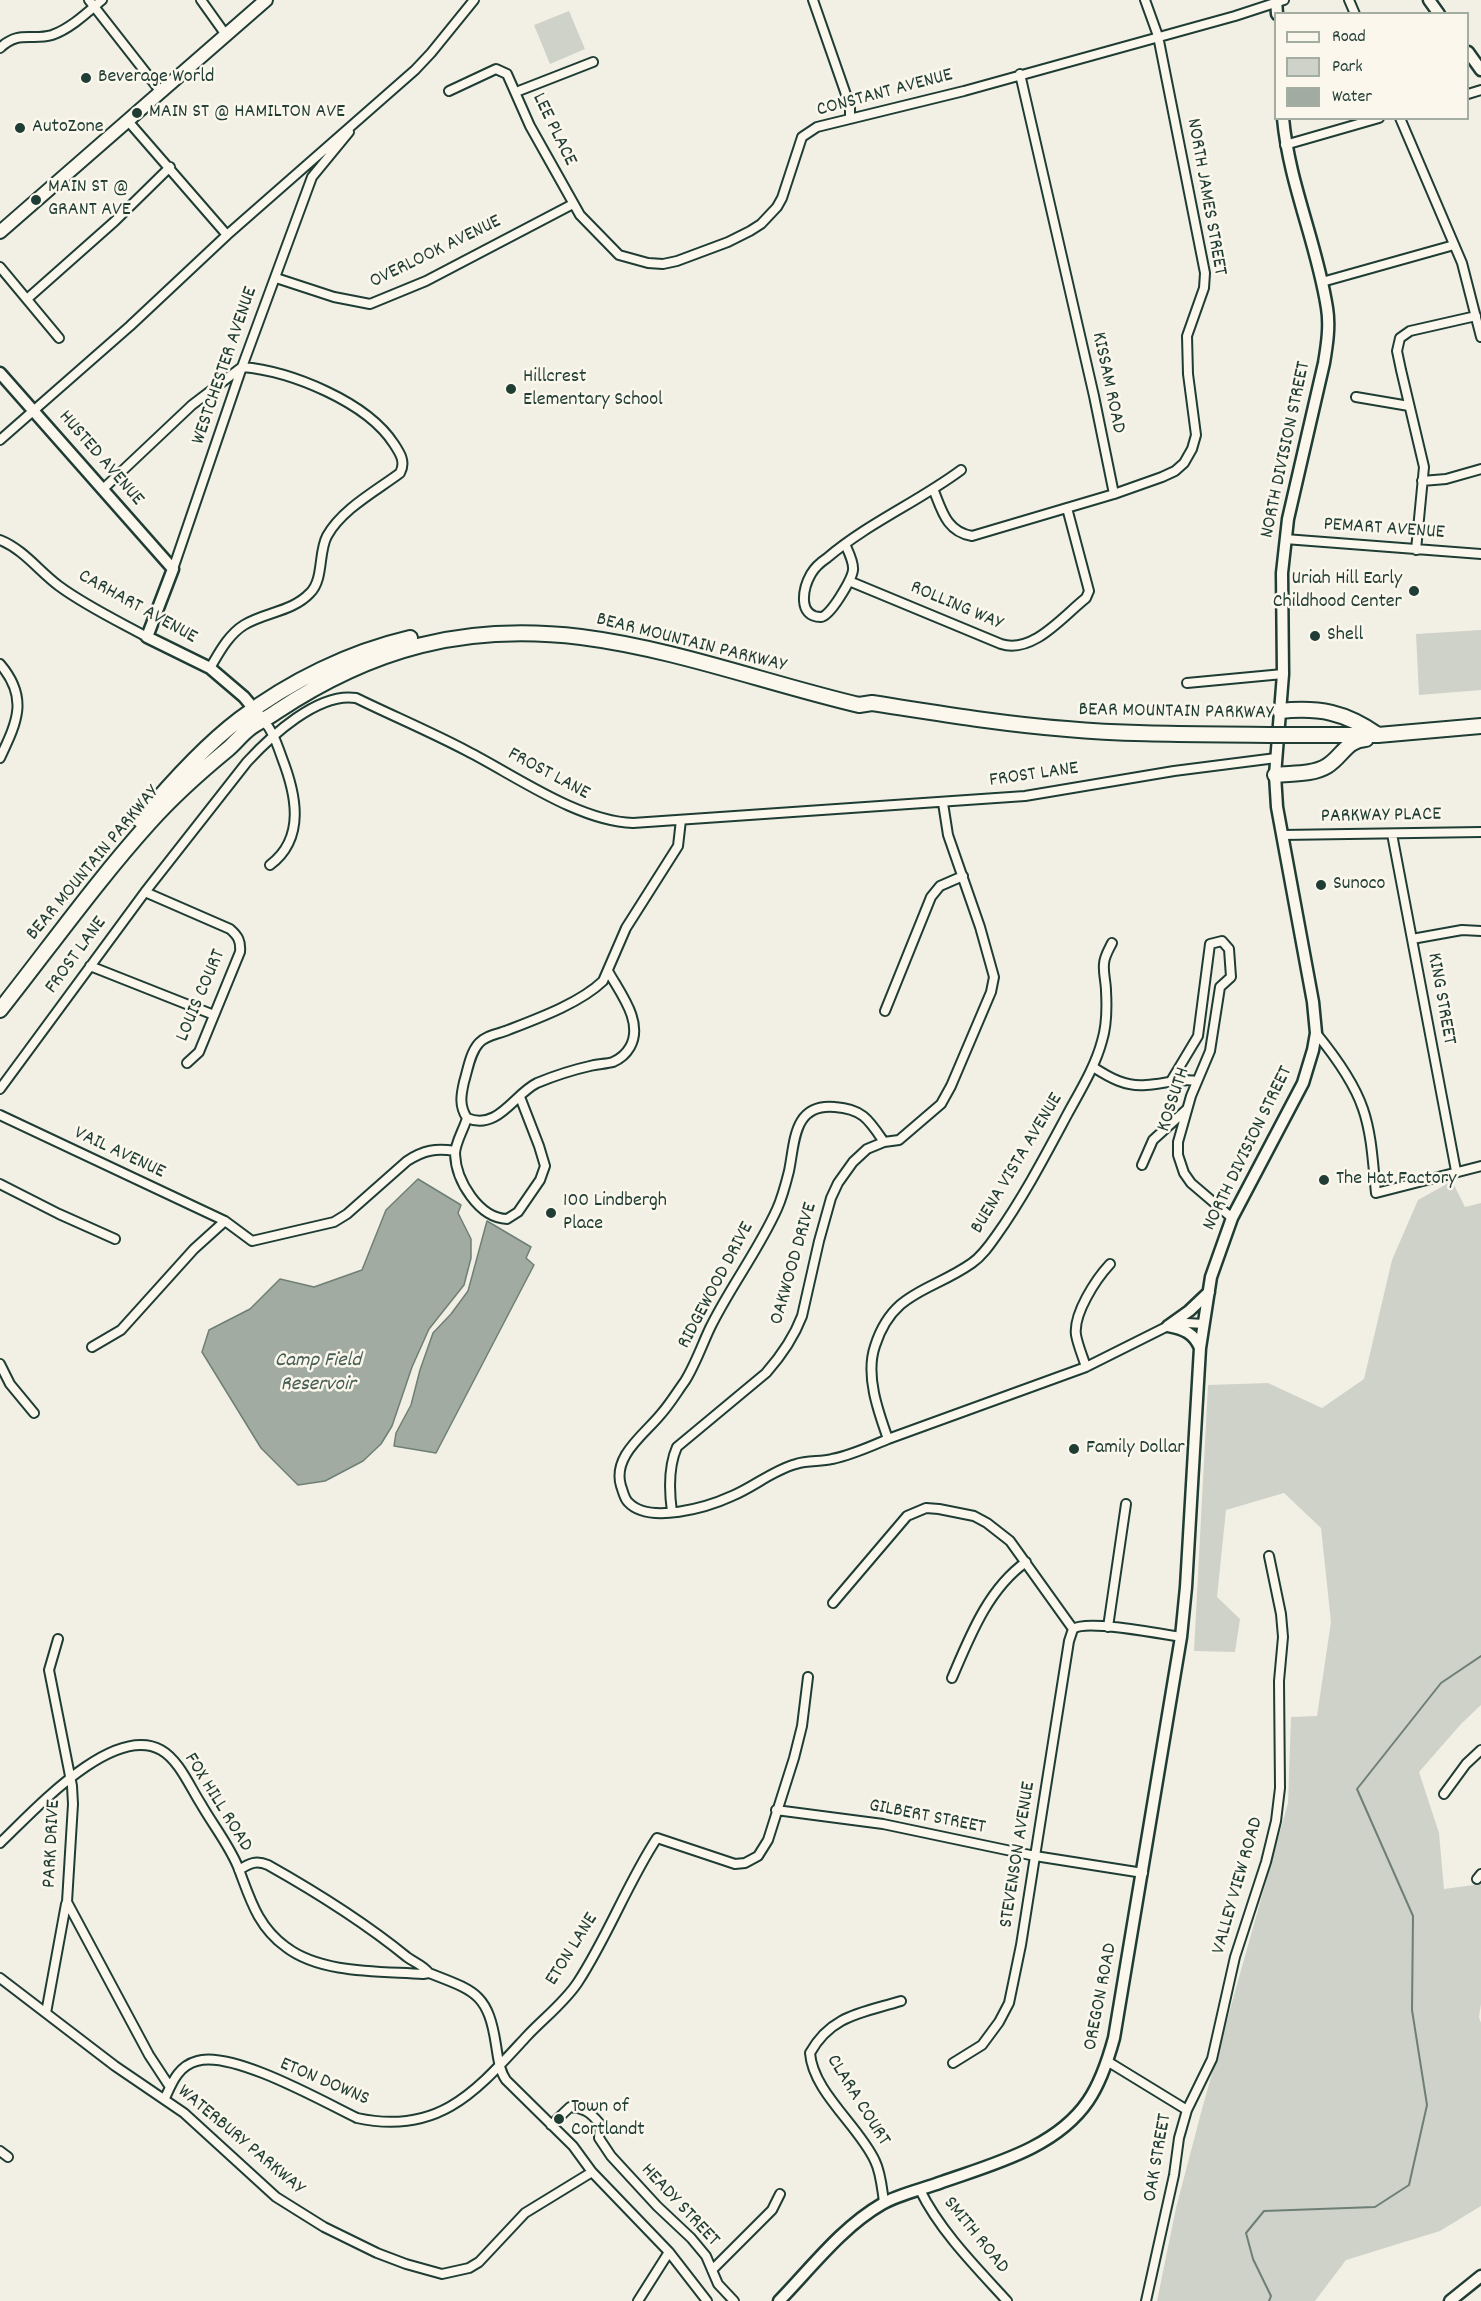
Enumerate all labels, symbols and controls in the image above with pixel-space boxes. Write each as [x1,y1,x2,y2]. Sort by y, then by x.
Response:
legend [1274,12,1469,120]
text: Road [1332,25,1366,50]
text: Park [1332,55,1363,80]
street label: CONSTANT AVENUE [814,64,956,124]
place label: Beverage World [98,66,214,90]
marker: Beverage World [79,71,93,85]
text: Water [1332,85,1372,110]
street label: LEE PLACE [525,90,581,170]
place label: MAIN ST @ HAMILTON AVE [149,101,345,125]
marker: MAIN ST @ HAMILTON AVE [130,106,144,120]
place label: AutoZone [32,116,104,140]
street label: NORTH JAMES STREET [1179,117,1231,277]
marker: AutoZone [13,121,27,135]
place label: MAIN ST @ GRANT AVE [48,176,131,223]
marker: MAIN ST @ GRANT AVE [29,193,43,207]
street label: OVERLOOK AVENUE [366,211,506,295]
street label: WESTCHESTER AVENUE [188,284,264,448]
street label: KISSAM ROAD [1085,330,1129,436]
street label: NORTH DIVISION STREET [1257,360,1317,540]
place label: Hillcrest Elementary School [523,366,663,413]
marker: Hillcrest Elementary School [504,382,518,396]
street label: HUSTED AVENUE [52,406,148,512]
street label: PEMART AVENUE [1323,514,1445,546]
street label: CARHART AVENUE [73,565,201,651]
place label: Uriah Hill Early Childhood Center [1273,568,1402,615]
street label: ROLLING WAY [906,577,1006,637]
marker: Uriah Hill Early Childhood Center [1407,584,1421,598]
street label: BEAR MOUNTAIN PARKWAY [594,609,788,679]
place label: Shell [1327,624,1363,648]
marker: Shell [1308,629,1322,643]
street label: BEAR MOUNTAIN PARKWAY [1078,699,1274,727]
street label: FROST LANE [503,743,593,807]
street label: FROST LANE [988,758,1080,794]
street label: BEAR MOUNTAIN PARKWAY [22,782,166,946]
street label: PARKWAY PLACE [1321,804,1441,830]
place label: Sunoco [1333,873,1386,897]
marker: Sunoco [1314,878,1328,892]
street label: FROST LANE [41,913,113,999]
street label: LOUIS COURT [172,946,232,1046]
street label: KING STREET [1420,951,1460,1047]
street label: NORTH DIVISION STREET [1199,1063,1299,1235]
street label: KOSSUTH [1153,1065,1197,1135]
street label: BUENA VISTA AVENUE [967,1089,1069,1239]
street label: VAIL AVENUE [70,1122,168,1186]
place label: The Hat Factory [1336,1168,1456,1192]
marker: The Hat Factory [1317,1173,1331,1187]
place label: 100 Lindbergh Place [563,1190,667,1237]
street label: OAKWOOD DRIVE [766,1200,824,1328]
marker: 100 Lindbergh Place [544,1206,558,1220]
street label: RIDGEWOOD DRIVE [674,1219,760,1353]
water label: Camp Field Reservoir [275,1349,361,1399]
place label: Family Dollar [1086,1437,1185,1461]
marker: Family Dollar [1067,1442,1081,1456]
street label: FOX HILL ROAD [177,1749,257,1857]
street label: STEVENSON AVENUE [996,1780,1042,1930]
street label: GILBERT STREET [867,1795,987,1841]
street label: PARK DRIVE [39,1799,67,1889]
street label: VALLEY VIEW ROAD [1208,1815,1270,1957]
street label: ETON LANE [541,1909,605,1991]
street label: OREGON ROAD [1080,1941,1124,2053]
street label: CLARA COURT [820,2051,894,2151]
street label: ETON DOWNS [276,2053,372,2113]
street label: WATERBURY PARKWAY [172,2081,308,2201]
place label: Town of Cortlandt [571,2096,645,2143]
marker: Town of Cortlandt [552,2112,566,2126]
street label: OAK STREET [1139,2112,1179,2204]
street label: HEADY STREET [634,2159,724,2253]
street label: SMITH ROAD [937,2193,1013,2279]

